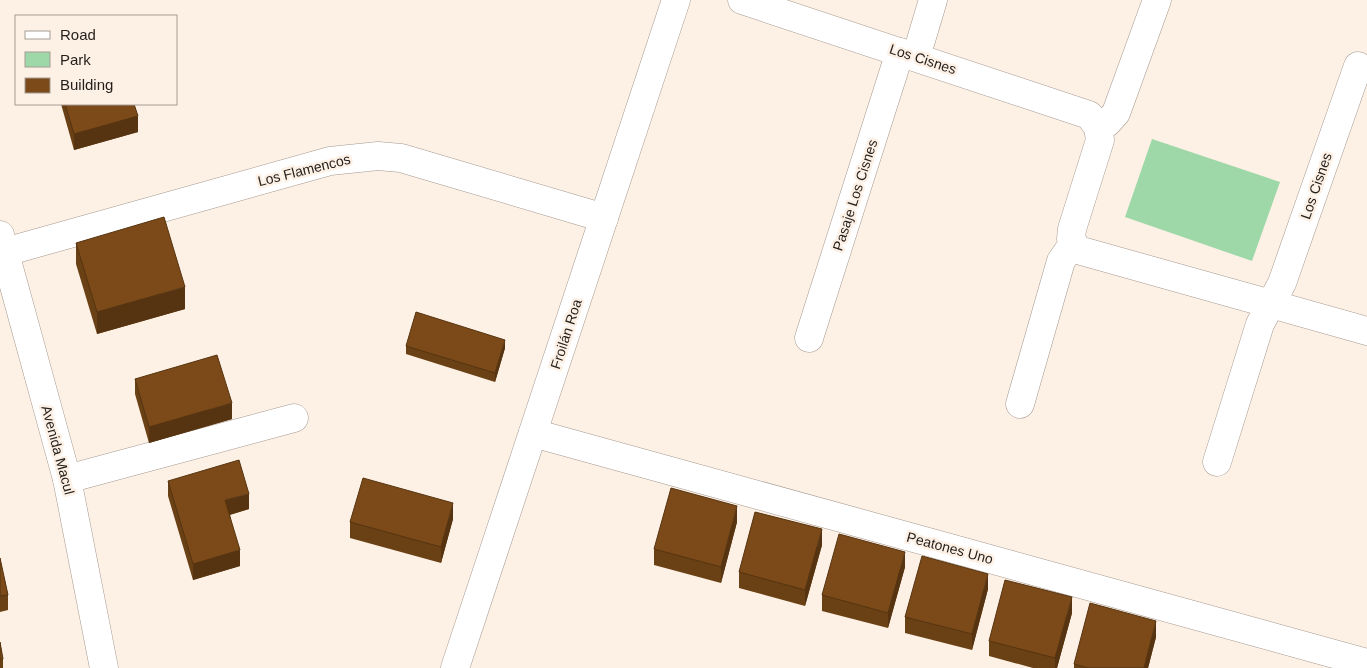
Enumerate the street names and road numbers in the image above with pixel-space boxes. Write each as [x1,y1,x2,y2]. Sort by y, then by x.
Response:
street label: Los Cisnes [888,41,958,77]
street label: Pasaje Los Cisnes [829,137,881,253]
street label: Los Flamencos [256,151,352,189]
street label: Los Cisnes [1297,151,1335,221]
street label: Froilán Roa [547,297,585,371]
street label: Avenida Macul [38,404,78,496]
street label: Peatones Uno [905,529,995,567]

